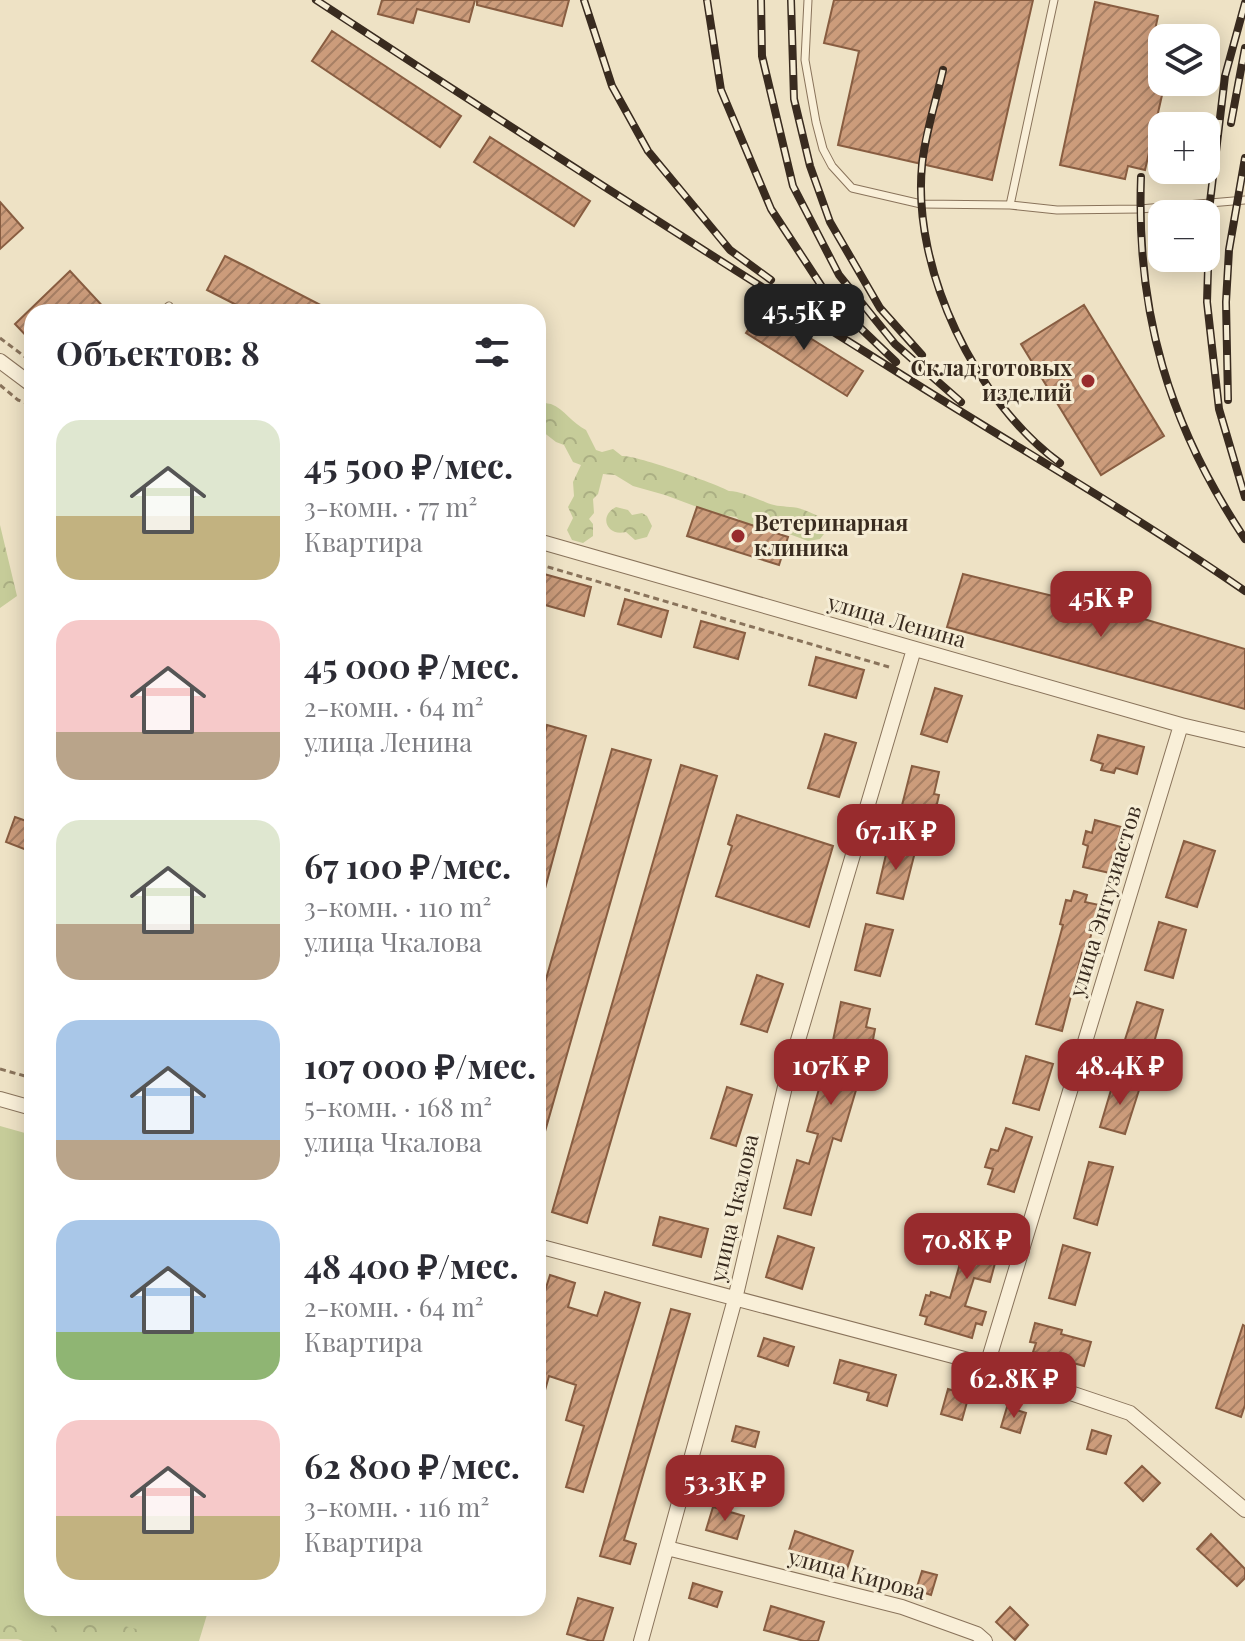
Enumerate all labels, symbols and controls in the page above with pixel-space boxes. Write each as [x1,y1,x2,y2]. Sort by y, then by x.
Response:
map controls [1148,24,1220,272]
button: layers [1148,24,1220,96]
button: + [1148,112,1220,184]
button: − [1148,200,1220,272]
pin: 45.5K ₽ [730,284,878,352]
text: 45.5K ₽ [762,292,846,327]
text: Объектов: 8 [56,329,260,375]
icon: filters [470,330,514,374]
place label: Склад готовых изделий [910,352,1072,407]
marker: Склад готовых изделий [1079,372,1097,390]
text: 45 500 ₽/мес. [304,442,513,488]
icon: home [120,452,216,548]
text: 3-комн. · 77 m² [304,489,477,524]
place label: Ветеринарная клиника [754,507,908,562]
text: Квартира [304,524,423,559]
marker: Ветеринарная клиника [729,527,747,545]
pin: 45K ₽ [1045,571,1157,639]
text: 45K ₽ [1068,579,1134,614]
street label: улица Ленина [824,586,970,654]
text: 45 000 ₽/мес. [304,642,519,688]
icon: home [120,652,216,748]
text: 2-комн. · 64 m² [304,689,484,724]
text: улица Ленина [304,724,472,759]
street label: улица Энтузиастов [1060,801,1147,1001]
pin: 67.1K ₽ [822,804,970,872]
text: 67.1K ₽ [855,812,937,847]
text: 67 100 ₽/мес. [304,842,511,888]
icon: home [120,852,216,948]
text: 3-комн. · 110 m² [304,889,491,924]
text: улица Чкалова [304,924,482,959]
pin: 107K ₽ [766,1039,896,1107]
pin: 48.4K ₽ [1046,1039,1194,1107]
text: 107 000 ₽/мес. [304,1042,536,1088]
text: 107K ₽ [792,1047,870,1082]
text: 48.4K ₽ [1076,1047,1164,1082]
icon: home [120,1052,216,1148]
text: 5-комн. · 168 m² [304,1089,492,1124]
text: улица Чкалова [304,1124,482,1159]
street label: улица Чкалова [701,1131,765,1286]
pin: 70.8K ₽ [893,1213,1041,1281]
text: 70.8K ₽ [922,1221,1012,1256]
text: 48 400 ₽/мес. [304,1242,519,1288]
icon: home [120,1252,216,1348]
text: 2-комн. · 64 m² [304,1289,484,1324]
text: Квартира [304,1324,423,1359]
pin: 62.8K ₽ [940,1352,1088,1420]
text: 62.8K ₽ [969,1360,1059,1395]
text: 62 800 ₽/мес. [304,1442,520,1488]
icon: home [120,1452,216,1548]
pin: 53.3K ₽ [651,1455,799,1523]
text: 53.3K ₽ [683,1463,767,1498]
text: 3-комн. · 116 m² [304,1489,489,1524]
text: Квартира [304,1524,423,1559]
street label: улица Кирова [784,1540,929,1606]

